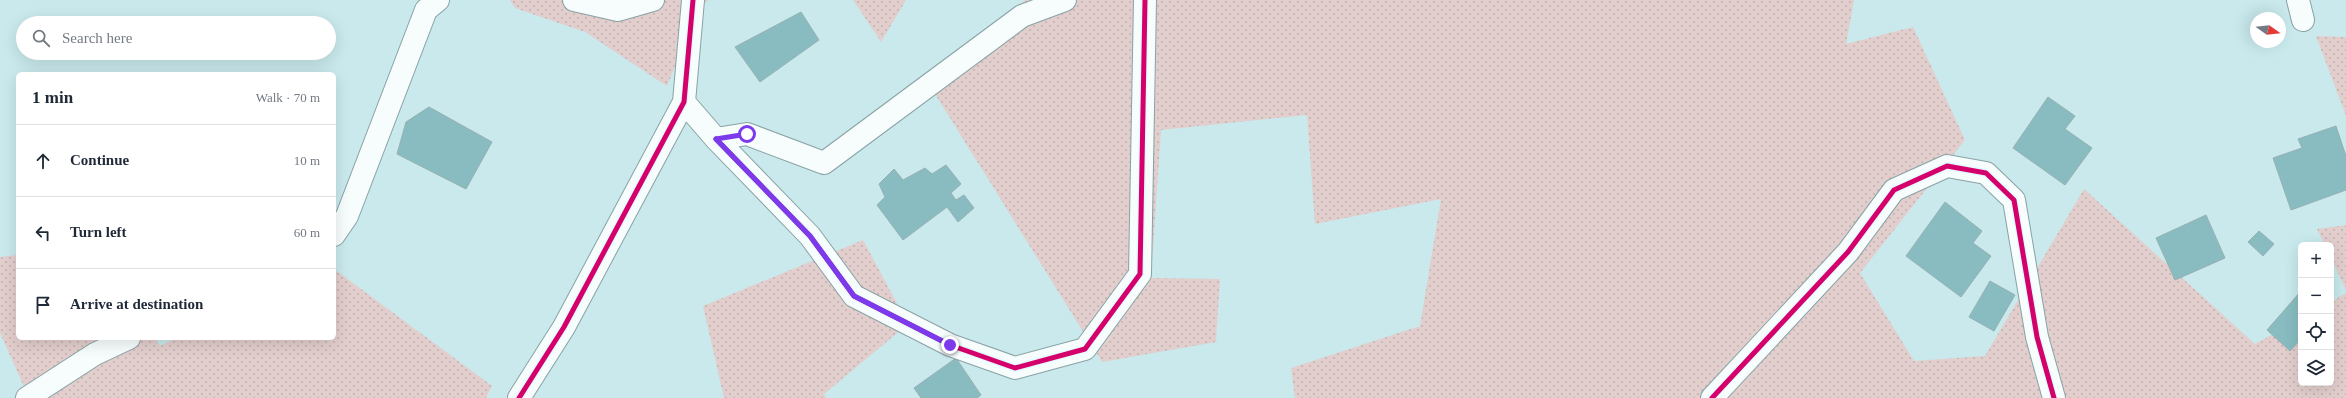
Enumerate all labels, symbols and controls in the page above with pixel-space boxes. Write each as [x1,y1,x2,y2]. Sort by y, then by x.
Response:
north arrow [2250,12,2286,48]
search box [16,16,336,60]
icon: search [30,27,52,49]
text: Search here [62,30,132,46]
text: 1 min [32,88,73,107]
text: Walk · 70 m [256,90,320,105]
route start [738,125,756,143]
icon: ahead [32,150,54,172]
text: Continue [70,152,129,168]
text: 10 m [294,153,320,168]
icon: left [32,222,54,244]
text: Turn left [70,224,127,240]
text: 60 m [294,225,320,240]
map controls [2298,242,2334,386]
button: + [2298,242,2334,278]
button: − [2298,278,2334,314]
icon: arrive [32,294,54,316]
text: Arrive at destination [70,296,203,312]
button: locate [2298,314,2334,350]
route end [941,336,959,354]
button: layers [2298,350,2334,386]

